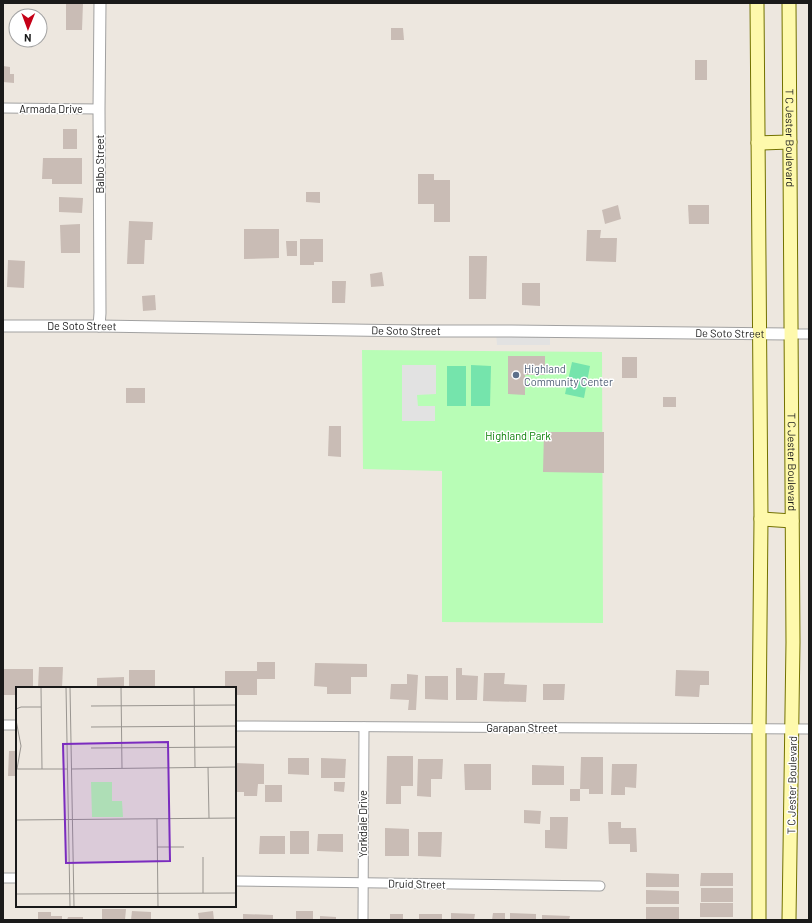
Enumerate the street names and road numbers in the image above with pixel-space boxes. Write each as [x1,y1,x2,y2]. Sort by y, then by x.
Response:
street label: T C Jester Boulevard [784,89,797,187]
street label: Armada Drive [19,102,83,115]
street label: Balbo Street [93,134,106,194]
street label: De Soto Street [47,319,117,332]
street label: De Soto Street [371,323,441,337]
street label: De Soto Street [695,326,765,340]
street label: T C Jester Boulevard [786,413,799,511]
street label: Garapan Street [486,721,558,734]
street label: T C Jester Boulevard [784,736,799,834]
street label: Yorkdale Drive [356,790,369,858]
street label: Druid Street [388,876,446,891]

